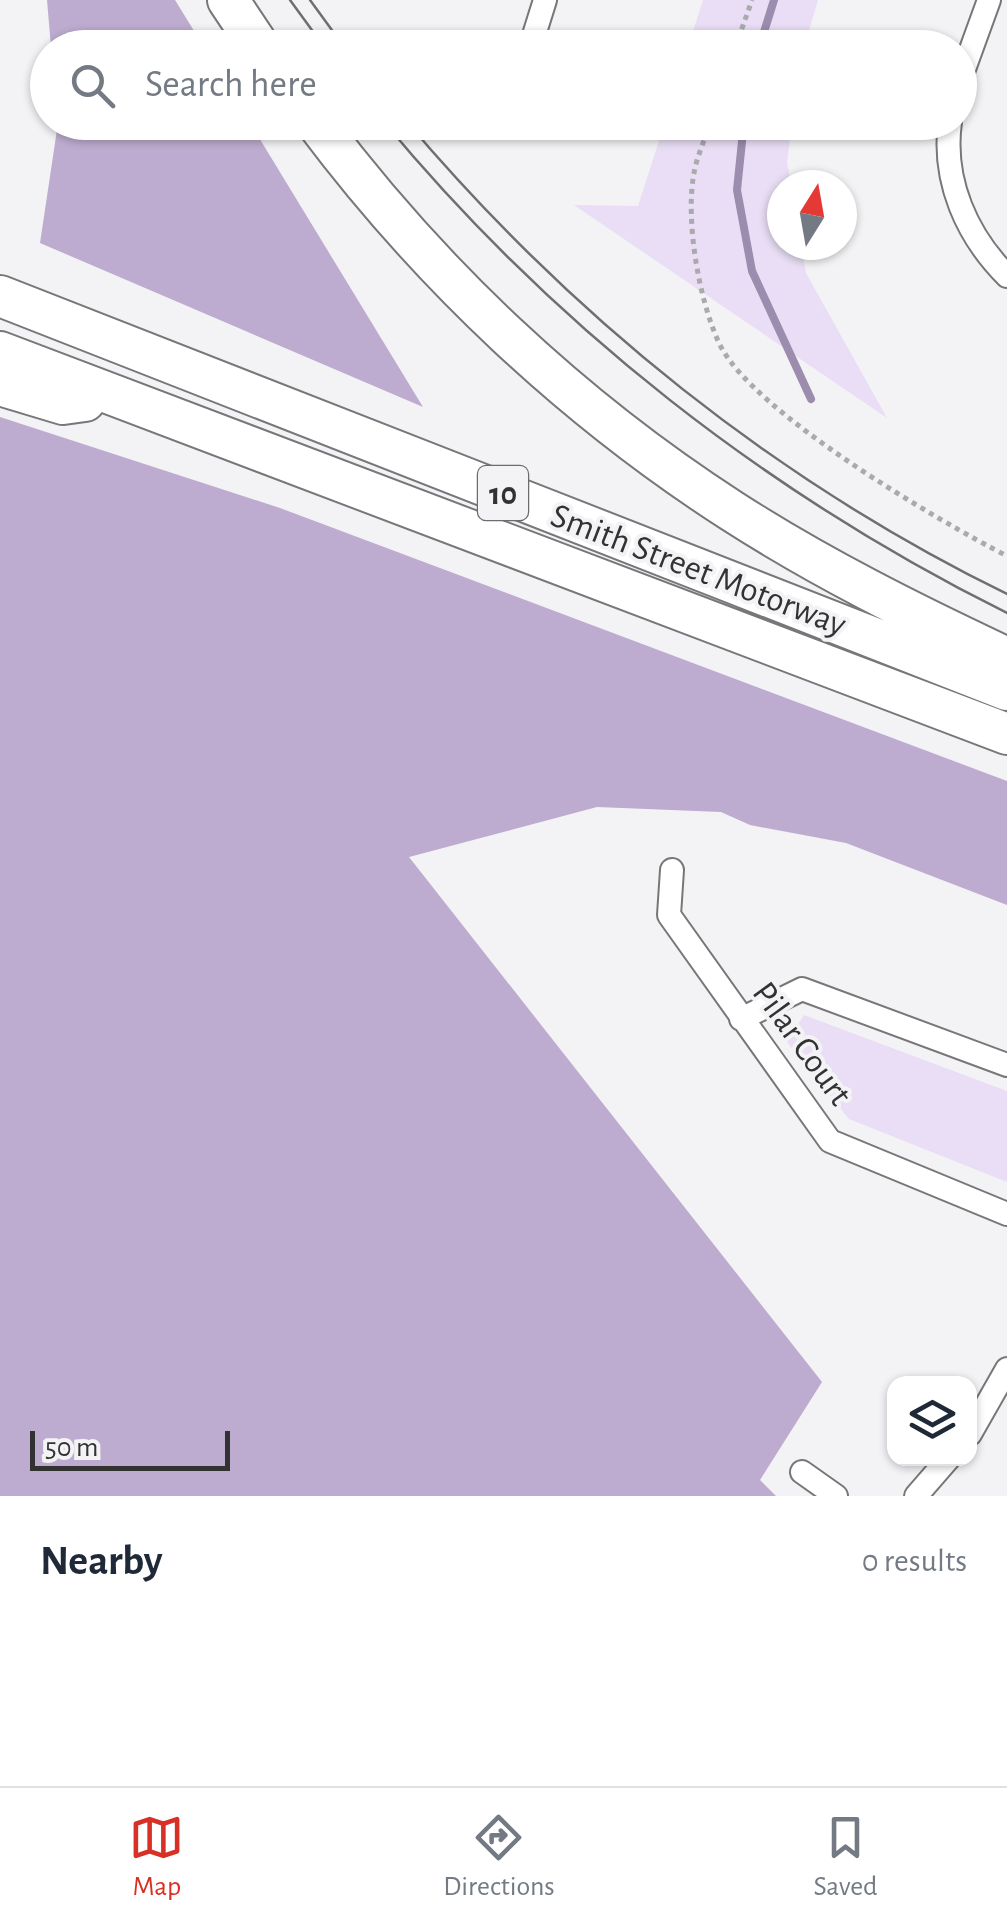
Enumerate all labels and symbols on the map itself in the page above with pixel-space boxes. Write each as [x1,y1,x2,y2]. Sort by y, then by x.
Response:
north arrow [767,170,857,260]
road number: 10 [478,466,528,520]
street label: Smith Street Motorway [546,498,851,643]
street label: Pilar Court [746,976,858,1112]
scale bar [30,1426,230,1470]

